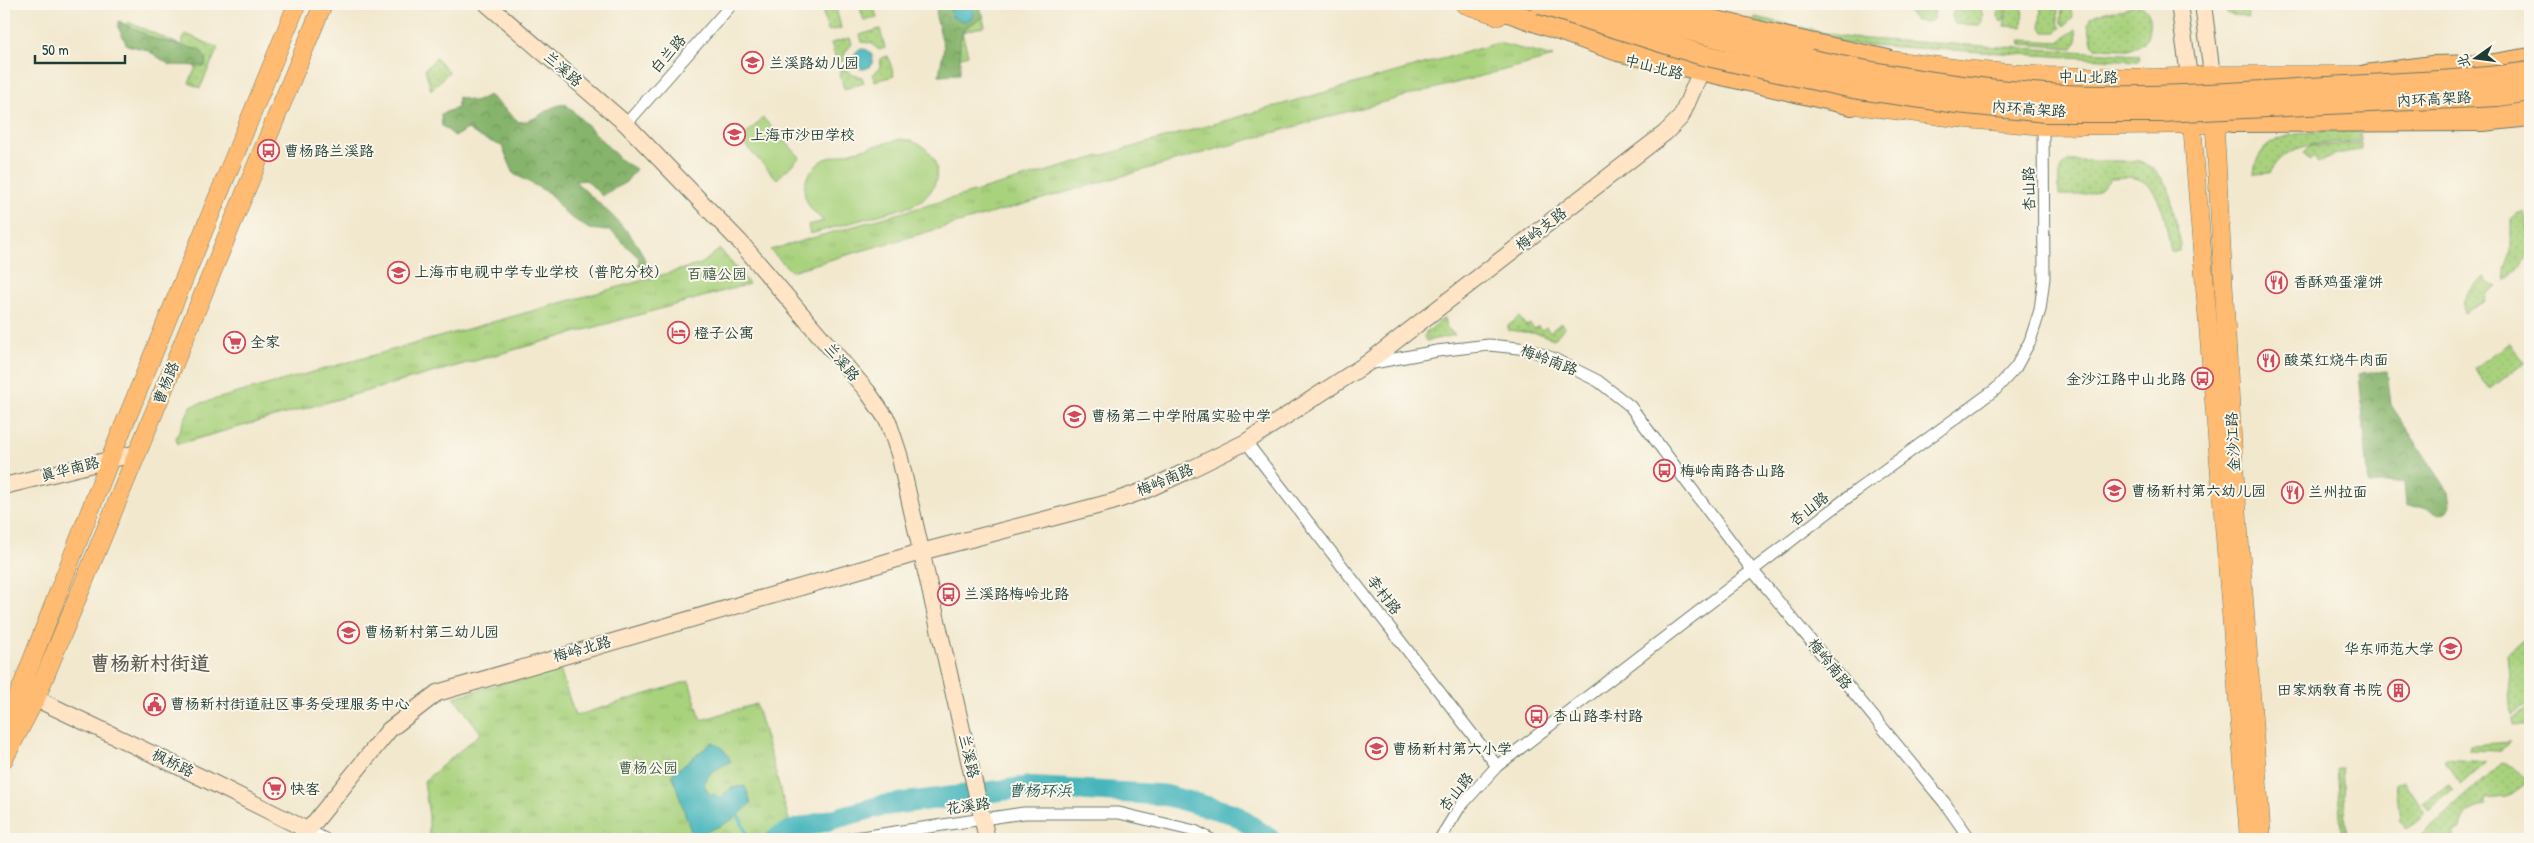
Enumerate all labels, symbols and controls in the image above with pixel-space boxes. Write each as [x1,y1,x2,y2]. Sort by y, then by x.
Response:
street label: 白兰路 [645,30,690,78]
scale bar [35,32,125,64]
north arrow [2452,32,2502,82]
text: 50 m [42,39,69,60]
street label: 兰溪路 [539,46,587,91]
street label: 中山北路 [1622,49,1686,84]
school or university icon: 兰溪路幼儿园 [741,51,765,75]
place label: 兰溪路幼儿园 [769,52,859,73]
text: 北 [2452,52,2474,70]
street label: 中山北路 [2058,65,2118,88]
street label: 内环高架路 [2396,86,2472,111]
street label: 内环高架路 [1991,95,2067,122]
school or university icon: 上海市沙田学校 [722,123,746,147]
place label: 上海市沙田学校 [750,124,855,145]
bus stop icon: 曹杨路兰溪路 [256,139,280,163]
place label: 曹杨路兰溪路 [284,140,374,161]
street label: 杏山路 [2018,166,2039,212]
street label: 梅岭支路 [1511,202,1571,255]
school or university icon: 上海市电视中学专业学校（普陀分校） [386,260,410,284]
place label: 上海市电视中学专业学校（普陀分校） [414,261,669,282]
park label: 百禧公园 [687,263,747,284]
restaurant icon: 香酥鸡蛋灌饼 [2265,270,2289,294]
place label: 香酥鸡蛋灌饼 [2293,271,2383,292]
hotel icon: 橙子公寓 [666,321,690,345]
place label: 橙子公寓 [694,322,754,343]
supermarket icon: 全家 [222,330,246,354]
place label: 全家 [250,331,280,352]
street label: 兰溪路 [820,338,865,386]
street label: 梅岭南路 [1517,339,1581,380]
restaurant icon: 酸菜红烧牛肉面 [2256,348,2280,372]
place label: 酸菜红烧牛肉面 [2284,349,2389,370]
street label: 曹杨路 [147,358,184,408]
bus stop icon: 金沙江路中山北路 [2190,367,2214,391]
place label: 金沙江路中山北路 [2066,368,2186,389]
school or university icon: 曹杨第二中学附属实验中学 [1063,404,1087,428]
place label: 曹杨第二中学附属实验中学 [1091,405,1271,426]
street label: 金沙江路 [2220,412,2245,473]
street label: 真华南路 [38,451,102,486]
street label: 梅岭南路 [1133,458,1197,501]
bus stop icon: 梅岭南路杏山路 [1652,459,1676,483]
place label: 梅岭南路杏山路 [1680,460,1785,481]
school or university icon: 曹杨新村第六幼儿园 [2103,479,2127,503]
place label: 曹杨新村第六幼儿园 [2131,480,2266,501]
restaurant icon: 兰州拉面 [2280,480,2304,504]
place label: 兰州拉面 [2308,481,2368,502]
street label: 杏山路 [1784,486,1833,531]
street label: 李村路 [1362,570,1407,619]
bus stop icon: 兰溪路梅岭北路 [936,582,960,606]
place label: 兰溪路梅岭北路 [964,583,1069,604]
school or university icon: 曹杨新村第三幼儿园 [336,620,360,644]
place label: 曹杨新村第三幼儿园 [364,621,499,642]
street label: 梅岭北路 [550,630,614,667]
street label: 梅岭南路 [1803,634,1857,694]
school or university icon: 华东师范大学 [2438,637,2462,661]
place label: 华东师范大学 [2344,638,2434,659]
district label: 曹杨新村街道 [90,649,210,676]
building icon: 田家炳教育书院 [2386,678,2410,702]
place label: 田家炳教育书院 [2277,679,2382,700]
public building icon: 曹杨新村街道社区事务受理服务中心 [142,692,166,716]
place label: 曹杨新村街道社区事务受理服务中心 [170,693,410,714]
bus stop icon: 杏山路李村路 [1525,704,1549,728]
place label: 杏山路李村路 [1553,705,1643,726]
street label: 兰溪路 [954,732,985,780]
school or university icon: 曹杨新村第六小学 [1364,737,1388,761]
place label: 曹杨新村第六小学 [1392,738,1512,759]
street label: 枫桥路 [148,743,198,782]
park label: 曹杨公园 [618,757,678,778]
street label: 杏山路 [1433,768,1478,816]
supermarket icon: 快客 [262,777,286,801]
place label: 快客 [290,778,320,799]
water label: 曹杨环浜 [1008,779,1073,801]
street label: 花溪路 [944,792,992,819]

